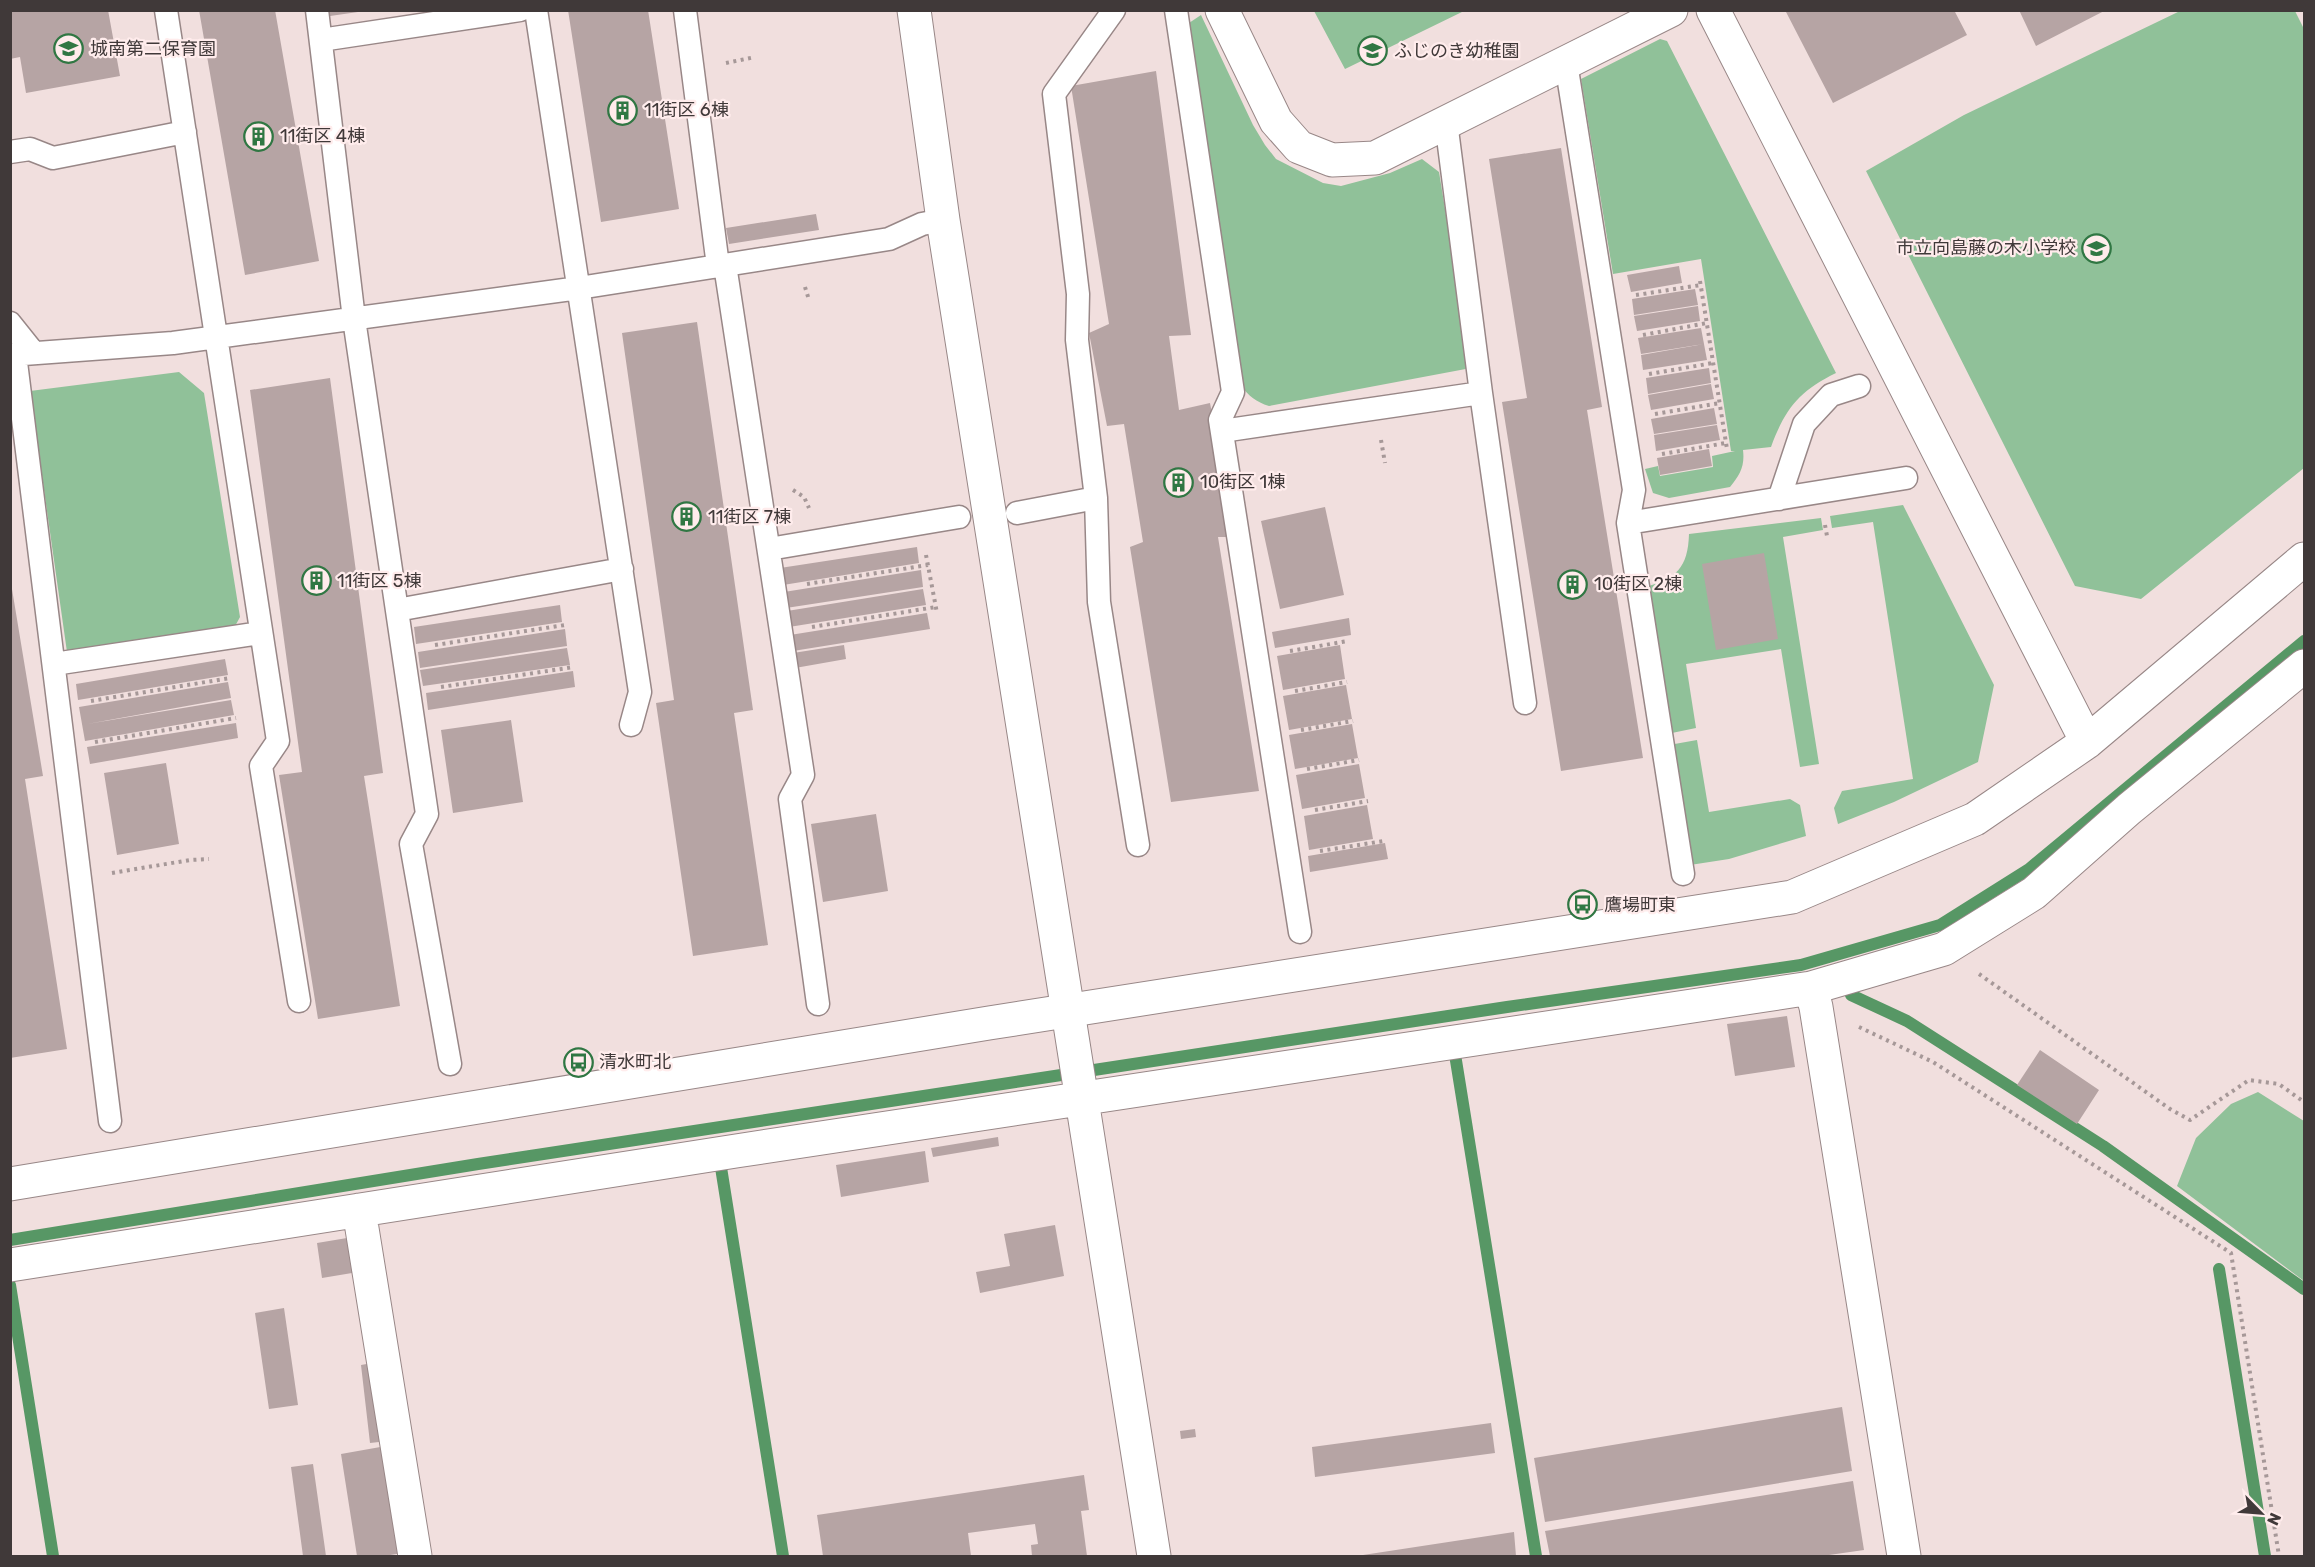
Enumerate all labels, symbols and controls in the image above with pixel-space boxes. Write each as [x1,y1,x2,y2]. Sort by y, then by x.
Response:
school or university icon: 城南第二保育園 [53,33,85,65]
school or university icon: ふじのき幼稚園 [1357,35,1389,67]
place label: 城南第二保育園 [90,38,216,60]
place label: ふじのき幼稚園 [1394,40,1519,62]
building icon: 11街区 6棟 [607,94,639,126]
place label: 11街区 6棟 [644,99,729,121]
building icon: 11街区 4棟 [243,120,275,152]
place label: 11街区 4棟 [280,125,365,147]
school or university icon: 市立向島藤の木小学校 [2081,232,2113,264]
place label: 市立向島藤の木小学校 [1896,237,2076,259]
building icon: 10街区 1棟 [1163,466,1195,498]
place label: 10街区 1棟 [1200,471,1285,493]
building icon: 11街区 7棟 [671,501,703,533]
place label: 11街区 7棟 [708,506,791,528]
building icon: 11街区 5棟 [300,565,332,597]
building icon: 10街区 2棟 [1557,568,1589,600]
place label: 11街区 5棟 [337,570,422,592]
place label: 10街区 2棟 [1594,573,1682,595]
bus stop icon: 鷹場町東 [1567,889,1599,921]
place label: 鷹場町東 [1604,894,1676,916]
bus stop icon: 清水町北 [562,1046,594,1078]
place label: 清水町北 [599,1051,671,1073]
north arrow [2231,1483,2291,1543]
text: N [2263,1510,2285,1528]

